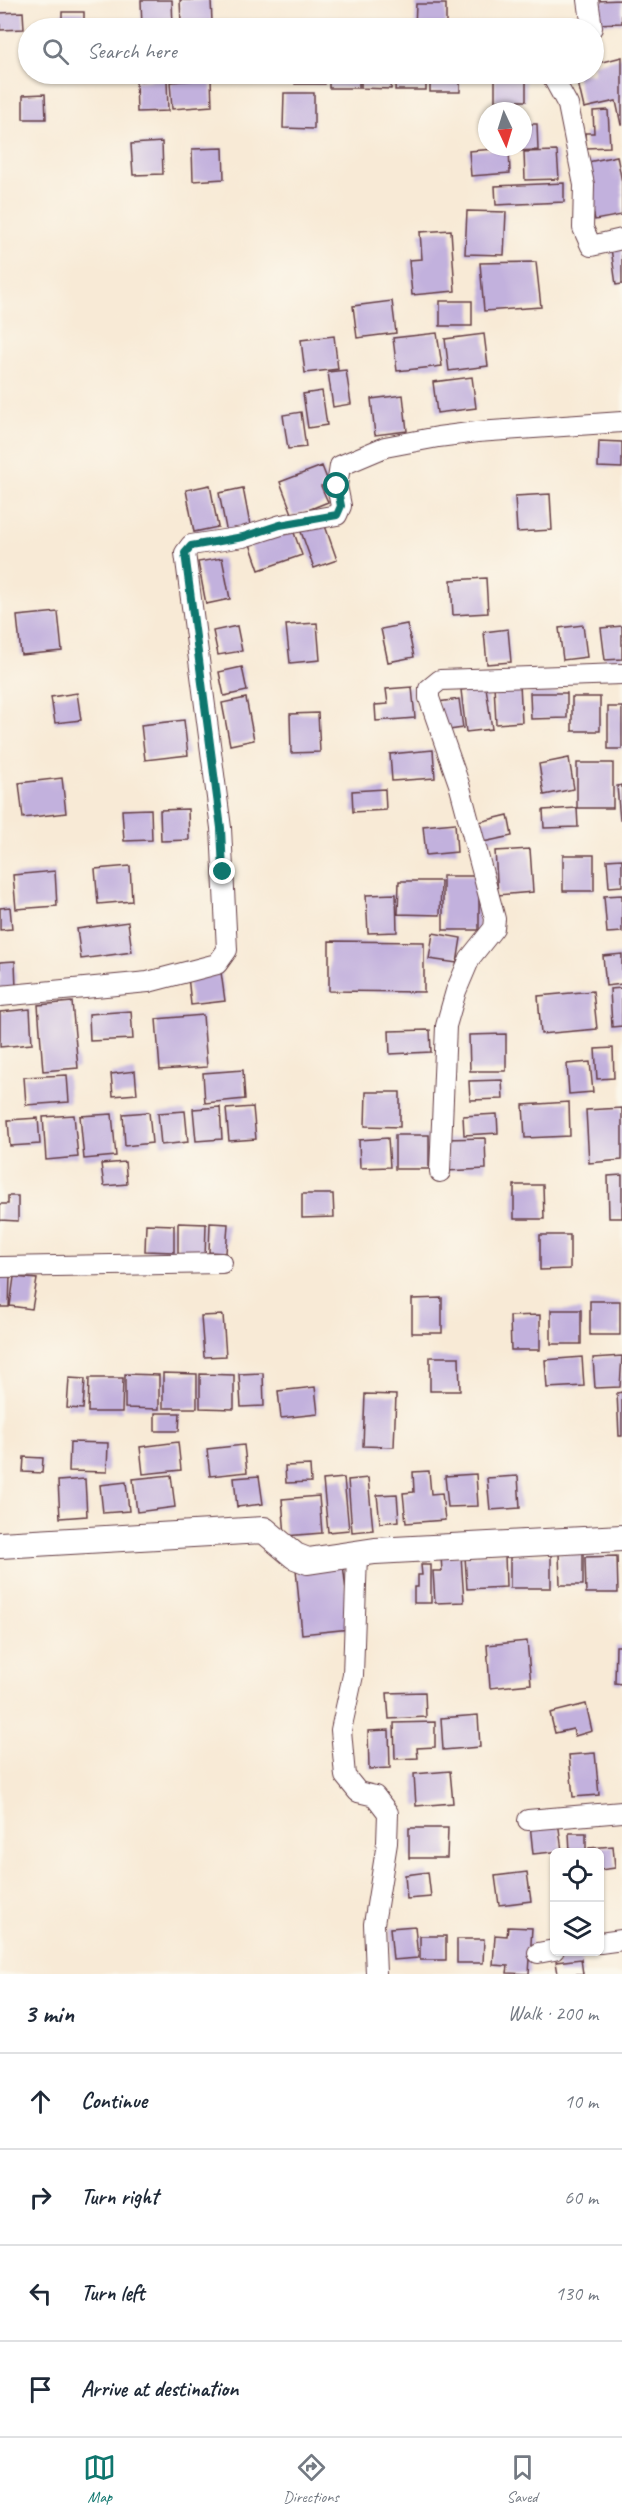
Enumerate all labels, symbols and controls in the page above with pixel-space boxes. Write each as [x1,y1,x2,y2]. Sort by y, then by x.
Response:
search box [18,18,604,84]
icon: search [39,35,72,68]
text: Search here [87,37,177,65]
north arrow [478,102,532,156]
route start [323,472,349,498]
route end [209,858,235,884]
map controls [550,1848,604,1956]
button: locate [550,1848,604,1902]
button: layers [550,1902,604,1956]
text: 3 min [24,1997,74,2030]
text: Walk · 200 m [508,2001,598,2026]
icon: ahead [24,2085,57,2118]
text: Continue [81,2087,147,2115]
text: 10 m [564,2089,598,2114]
icon: right [24,2181,57,2214]
text: Turn right [81,2183,158,2211]
text: 60 m [564,2185,598,2210]
icon: left [24,2277,57,2310]
text: Turn left [81,2279,145,2307]
text: 130 m [555,2281,598,2306]
icon: arrive [24,2373,57,2406]
text: Arrive at destination [81,2375,238,2403]
tab: Map [83,2451,116,2507]
tab: Directions [283,2451,339,2507]
tab: Saved [506,2451,539,2507]

